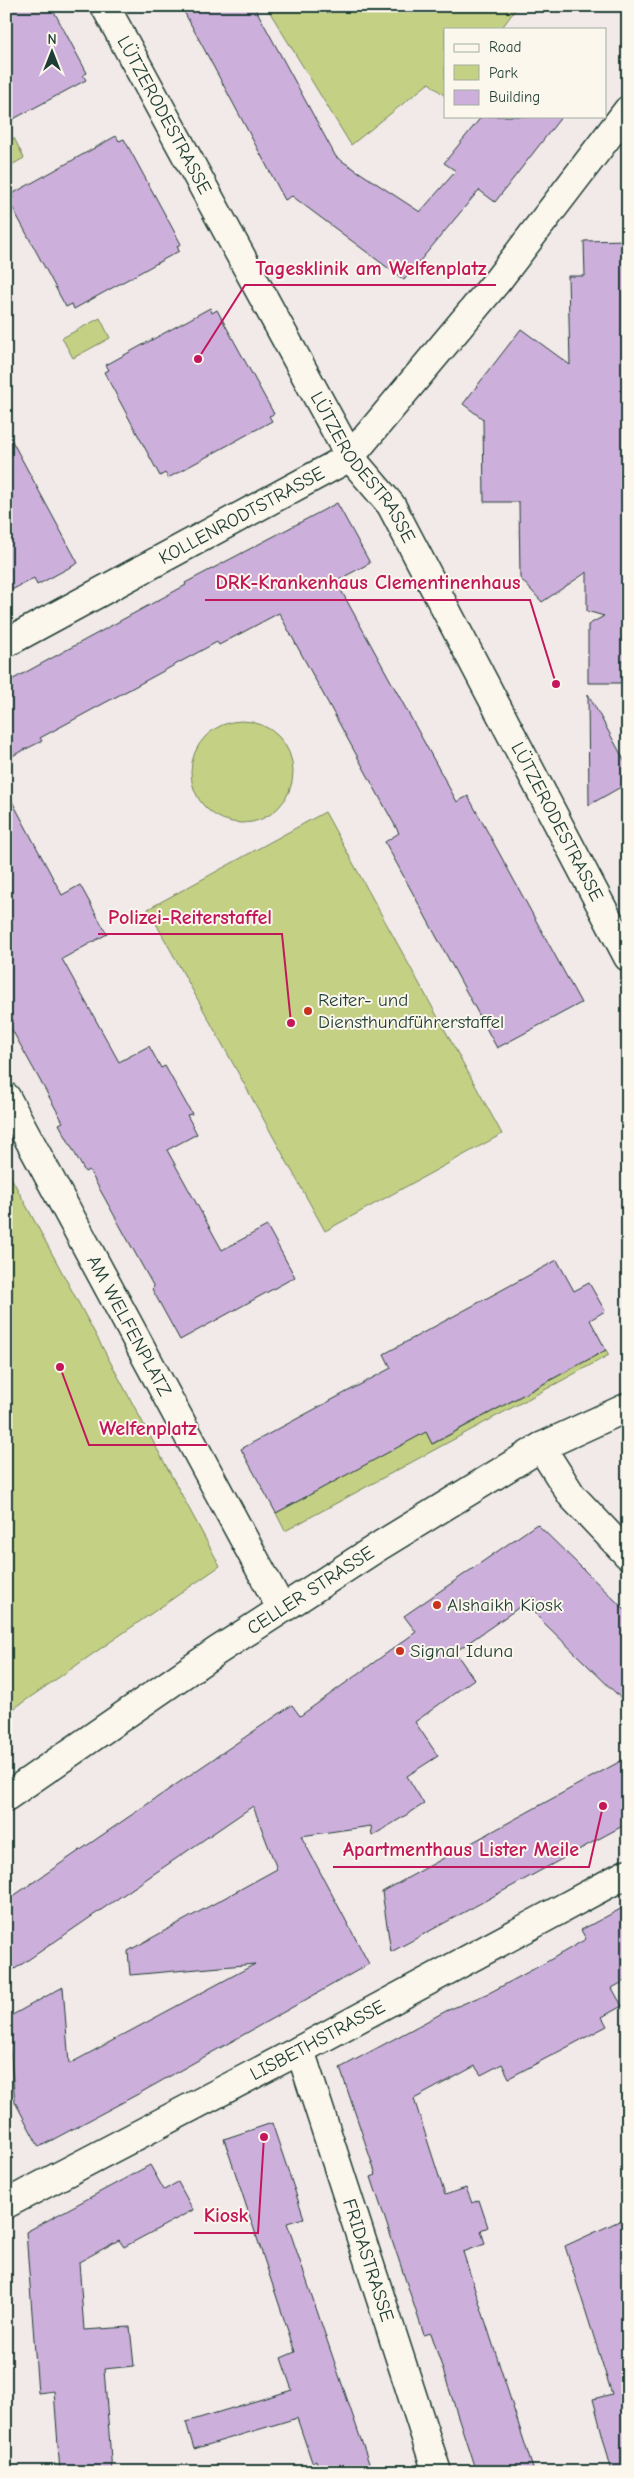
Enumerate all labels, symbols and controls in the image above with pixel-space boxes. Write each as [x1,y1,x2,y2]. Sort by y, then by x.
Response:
north arrow [28,28,78,78]
legend [444,28,606,118]
text: N [47,31,57,48]
street label: LÜTZERODESTRASSE [112,32,216,198]
text: Road [489,38,521,56]
text: Park [489,64,518,82]
text: Building [489,88,540,106]
callout: Tagesklinik am Welfenplatz [245,250,496,285]
text: Tagesklinik am Welfenplatz [255,257,487,280]
street label: LÜTZERODESTRASSE [306,388,420,546]
street label: KOLLENRODTSTRASSE [155,462,328,569]
callout: DRK-Krankenhaus Clementinenhaus [205,565,530,600]
text: DRK-Krankenhaus Clementinenhaus [215,571,521,594]
street label: LÜTZERODESTRASSE [506,738,608,905]
callout: Polizei-Reiterstaffel [98,899,282,934]
text: Polizei-Reiterstaffel [108,906,272,929]
place label: Reiter- und Diensthundführerstaffel [318,989,504,1033]
marker: Reiter- und Diensthundführerstaffel [302,1005,314,1017]
street label: AM WELFENPLATZ [82,1252,176,1400]
callout: Welfenplatz [89,1410,207,1445]
text: Welfenplatz [99,1417,197,1440]
street label: CELLER STRASSE [243,1541,378,1640]
place label: Alshaikh Kiosk [447,1594,563,1616]
marker: Alshaikh Kiosk [431,1599,443,1611]
place label: Signal Iduna [410,1640,513,1662]
marker: Signal Iduna [394,1645,406,1657]
callout: Apartmenthaus Lister Meile [333,1832,589,1867]
text: Apartmenthaus Lister Meile [343,1838,579,1861]
street label: LISBETHSTRASSE [246,1995,389,2085]
street label: FRIDASTRASSE [338,2196,398,2324]
callout: Kiosk [194,2198,258,2233]
text: Kiosk [204,2204,249,2227]

